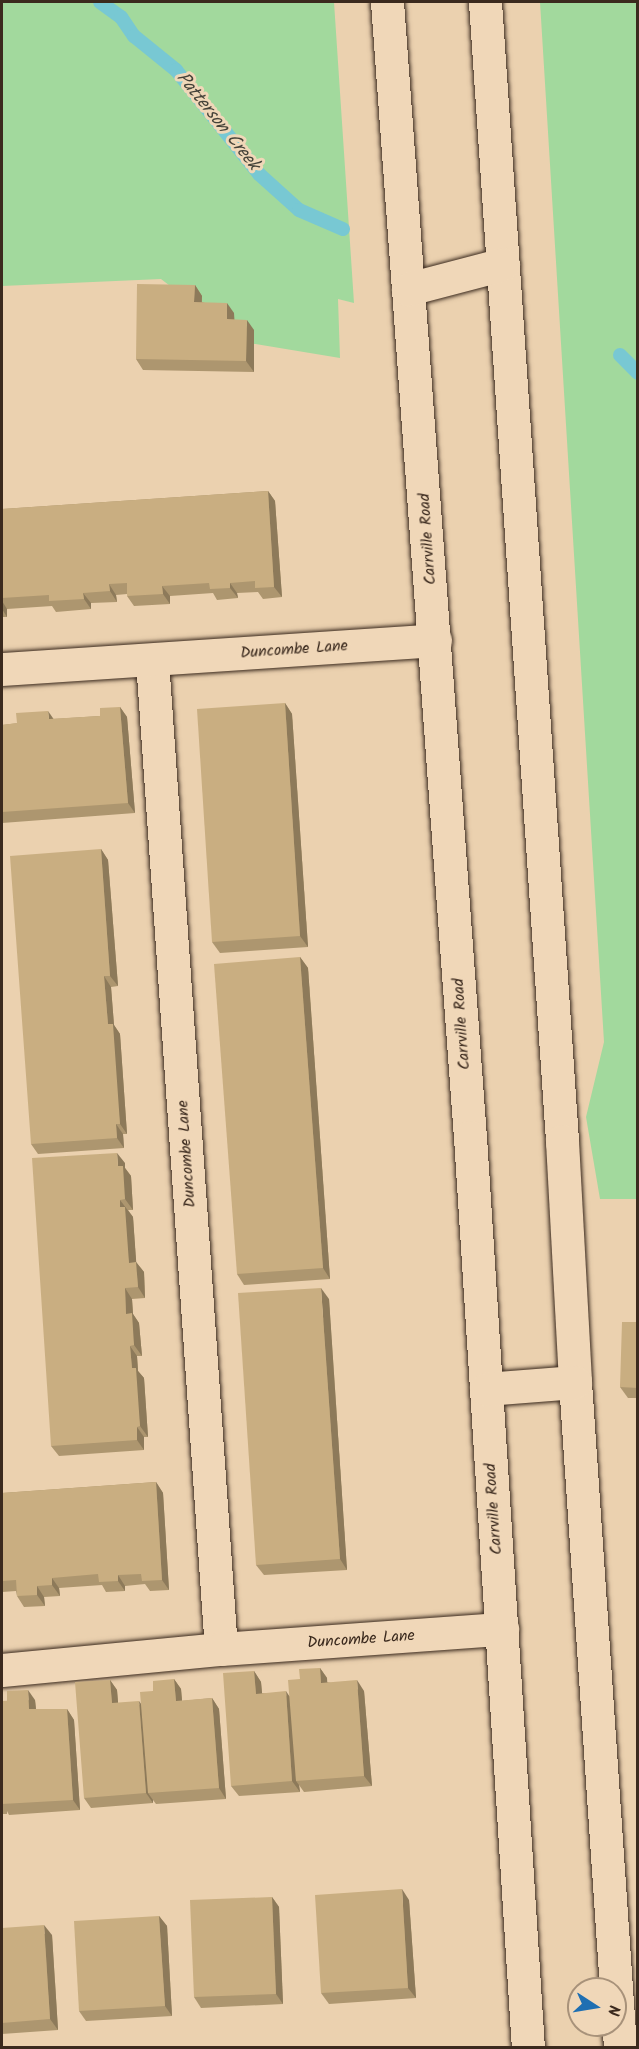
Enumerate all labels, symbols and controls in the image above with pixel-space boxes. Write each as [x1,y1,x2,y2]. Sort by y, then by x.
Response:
water label: Patterson Creek [171,68,263,176]
street label: Carrville Road [415,493,441,585]
street label: Duncombe Lane [240,637,348,663]
street label: Carrville Road [449,978,475,1070]
street label: Duncombe Lane [174,1100,200,1208]
street label: Carrville Road [481,1463,507,1555]
street label: Duncombe Lane [307,1627,415,1653]
north arrow [567,1977,627,2037]
text: N [600,2003,626,2018]

